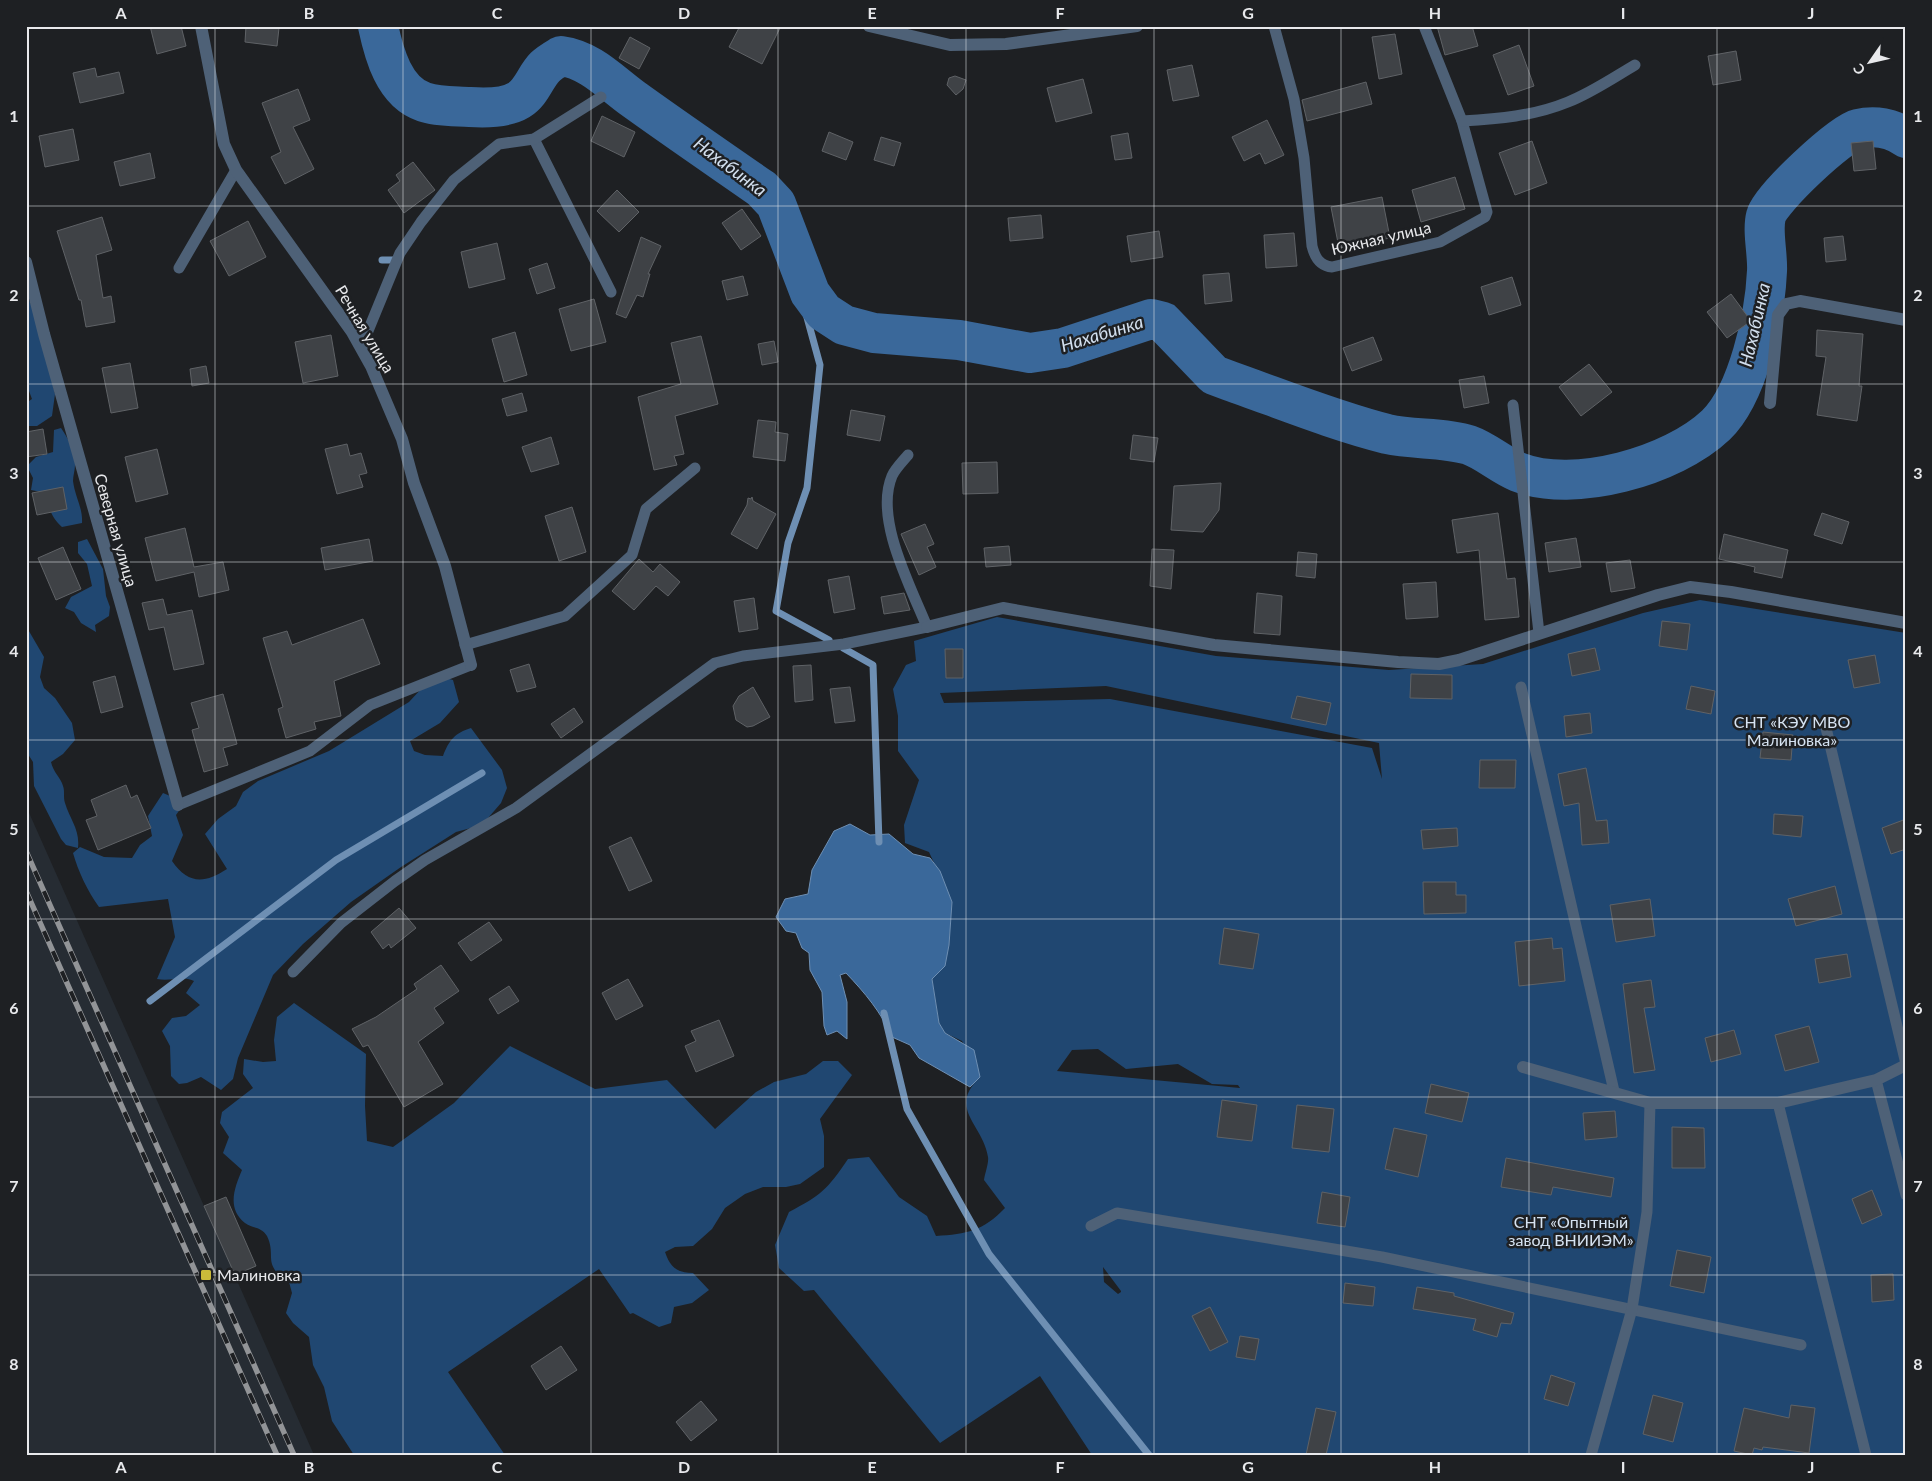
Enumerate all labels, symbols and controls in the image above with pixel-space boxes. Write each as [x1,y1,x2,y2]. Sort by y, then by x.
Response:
text: A [114,3,127,22]
text: B [304,3,314,22]
text: C [492,3,503,22]
text: D [678,3,690,22]
text: E [867,3,877,22]
text: F [1055,3,1065,22]
text: G [1242,3,1254,22]
text: H [1429,3,1441,22]
text: I [1621,3,1625,22]
text: J [1808,3,1814,22]
north arrow [1844,38,1894,88]
text: С [1849,60,1868,78]
text: 1 [9,106,19,125]
text: 1 [1913,106,1923,125]
water label: Нахабинка [690,132,771,201]
street label: Южная улица [1329,217,1433,258]
water label: Нахабинка [1734,281,1774,369]
street label: Речная улица [332,282,399,376]
text: 2 [9,285,19,304]
text: 2 [1913,285,1923,304]
water label: Нахабинка [1058,310,1146,356]
text: 3 [9,463,19,482]
text: 3 [1913,463,1923,482]
street label: Северная улица [91,471,142,589]
text: 4 [9,641,19,660]
text: 4 [1913,641,1923,660]
park label: СНТ «КЭУ МВО Малиновка» [1734,712,1850,749]
text: 5 [9,819,19,838]
text: 5 [1913,819,1923,838]
text: 6 [9,998,19,1017]
text: 6 [1913,998,1923,1017]
text: 7 [9,1176,19,1195]
text: 7 [1913,1176,1923,1195]
park label: СНТ «Опытный завод ВНИИЭМ» [1508,1212,1634,1249]
place label: Малиновка [217,1265,300,1284]
marker: Малиновка [199,1268,213,1282]
text: 8 [9,1354,19,1373]
text: 8 [1913,1354,1923,1373]
text: A [114,1457,127,1476]
text: B [304,1457,314,1476]
text: C [492,1457,503,1476]
text: D [678,1457,690,1476]
text: E [867,1457,877,1476]
text: F [1055,1457,1065,1476]
text: G [1242,1457,1254,1476]
text: H [1429,1457,1441,1476]
text: I [1621,1457,1625,1476]
text: J [1808,1457,1814,1476]

